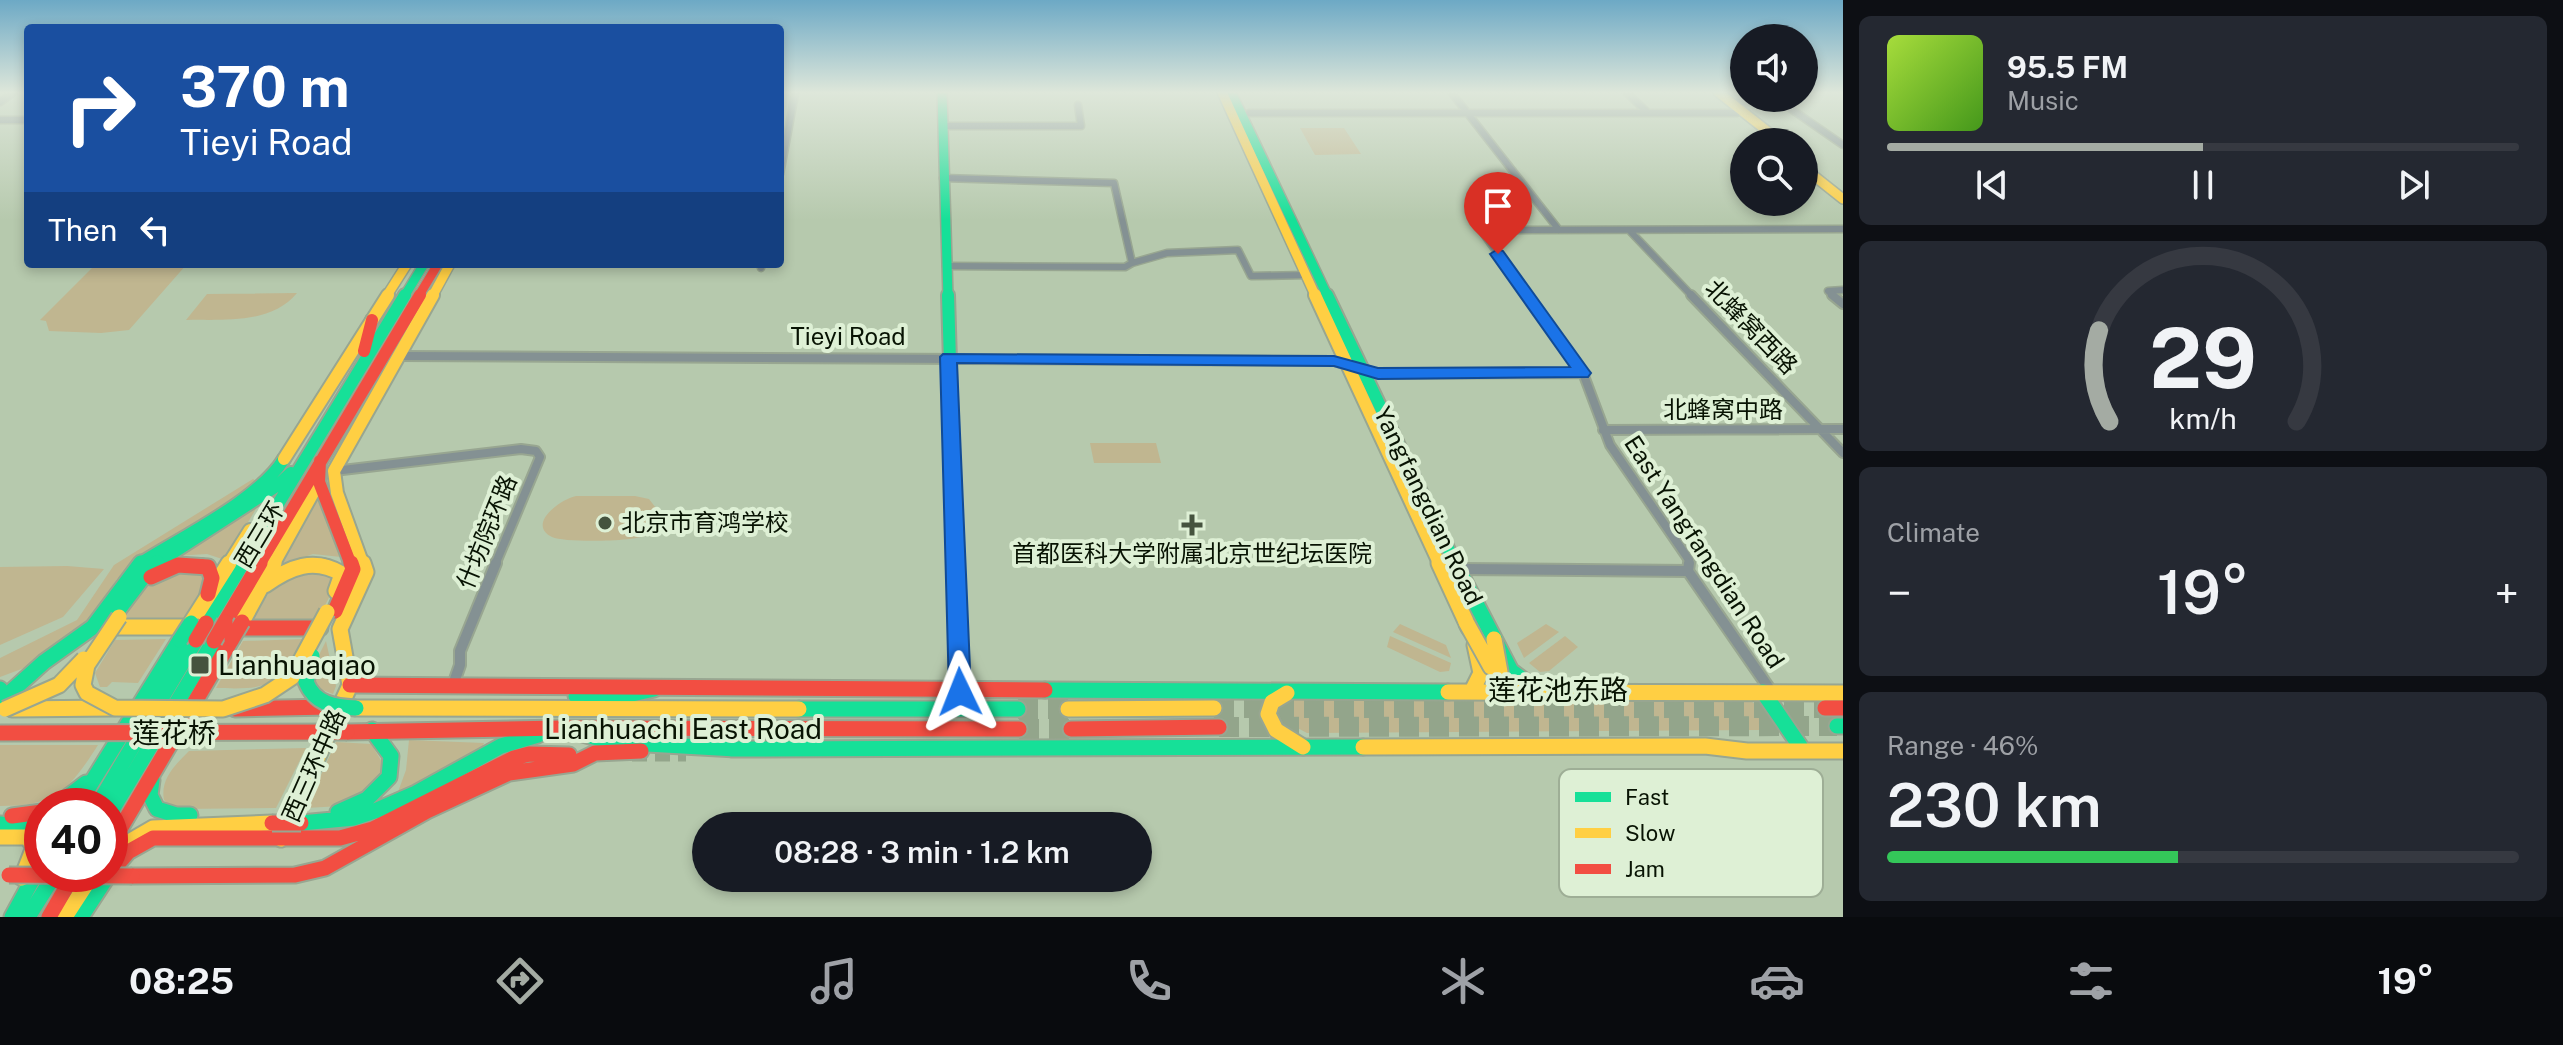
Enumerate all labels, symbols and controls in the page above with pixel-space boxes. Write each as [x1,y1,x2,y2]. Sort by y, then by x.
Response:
map controls [1730,24,1818,216]
button: sound [1730,24,1818,112]
text: 95.5 FM [2007,49,2128,85]
text: 370 m [180,54,350,120]
icon: right [48,56,152,160]
text: Music [2007,85,2079,116]
text: Tieyi Road [180,121,353,163]
button: search [1730,128,1818,216]
icon: previous [1970,163,2014,207]
icon: pause [2181,163,2225,207]
icon: next [2392,163,2436,207]
pin [1464,172,1532,254]
icon: arrive [1476,184,1520,228]
icon: left [133,208,177,252]
text: Then [48,212,117,248]
street label: 北蜂窝西路 [1700,273,1803,379]
text: 29 [2149,308,2257,406]
street label: Tieyi Road [790,322,906,350]
street label: 北蜂窝中路 [1663,395,1783,423]
street label: Yangfangdian Road [1369,402,1489,609]
text: km/h [2169,402,2237,435]
street label: East Yangfangdian Road [1619,430,1791,673]
street label: 什坊院环路 [451,471,522,593]
street label: 西三环 [229,496,290,573]
place label: 北京市育鸿学校 [621,508,789,536]
marker: 北京市育鸿学校 [596,514,614,532]
marker: 首都医科大学附属北京世纪坛医院 [1181,514,1203,536]
text: Climate [1887,517,1980,548]
place label: 首都医科大学附属北京世纪坛医院 [1012,539,1372,567]
text: 19° [2157,557,2249,628]
text: − [1887,567,1911,619]
text: + [2495,567,2519,619]
place label: Lianhuaqiao [218,648,376,681]
position arrow [918,650,1002,734]
marker: Lianhuaqiao [189,654,211,676]
street label: 莲花池东路 [1488,673,1628,706]
street label: 西三环中路 [276,705,350,826]
street label: Lianhuachi East Road [544,712,822,745]
street label: 莲花桥 [132,716,216,749]
text: Range · 46% [1887,730,2038,761]
legend [1559,769,1823,897]
text: 230 km [1887,770,2102,841]
text: Fast [1625,784,1669,810]
speed limit sign: 40 [24,788,128,892]
text: Slow [1625,820,1675,846]
text: 08:28 · 3 min · 1.2 km [774,834,1070,870]
text: Jam [1625,856,1665,882]
icon: directions [492,953,548,1009]
icon: music [806,953,862,1009]
icon: phone [1121,953,1177,1009]
icon: climate [1435,953,1491,1009]
icon: car [1749,953,1805,1009]
icon: filters [2063,953,2119,1009]
text: 08:25 [129,960,234,1002]
text: 19° [2378,960,2434,1002]

